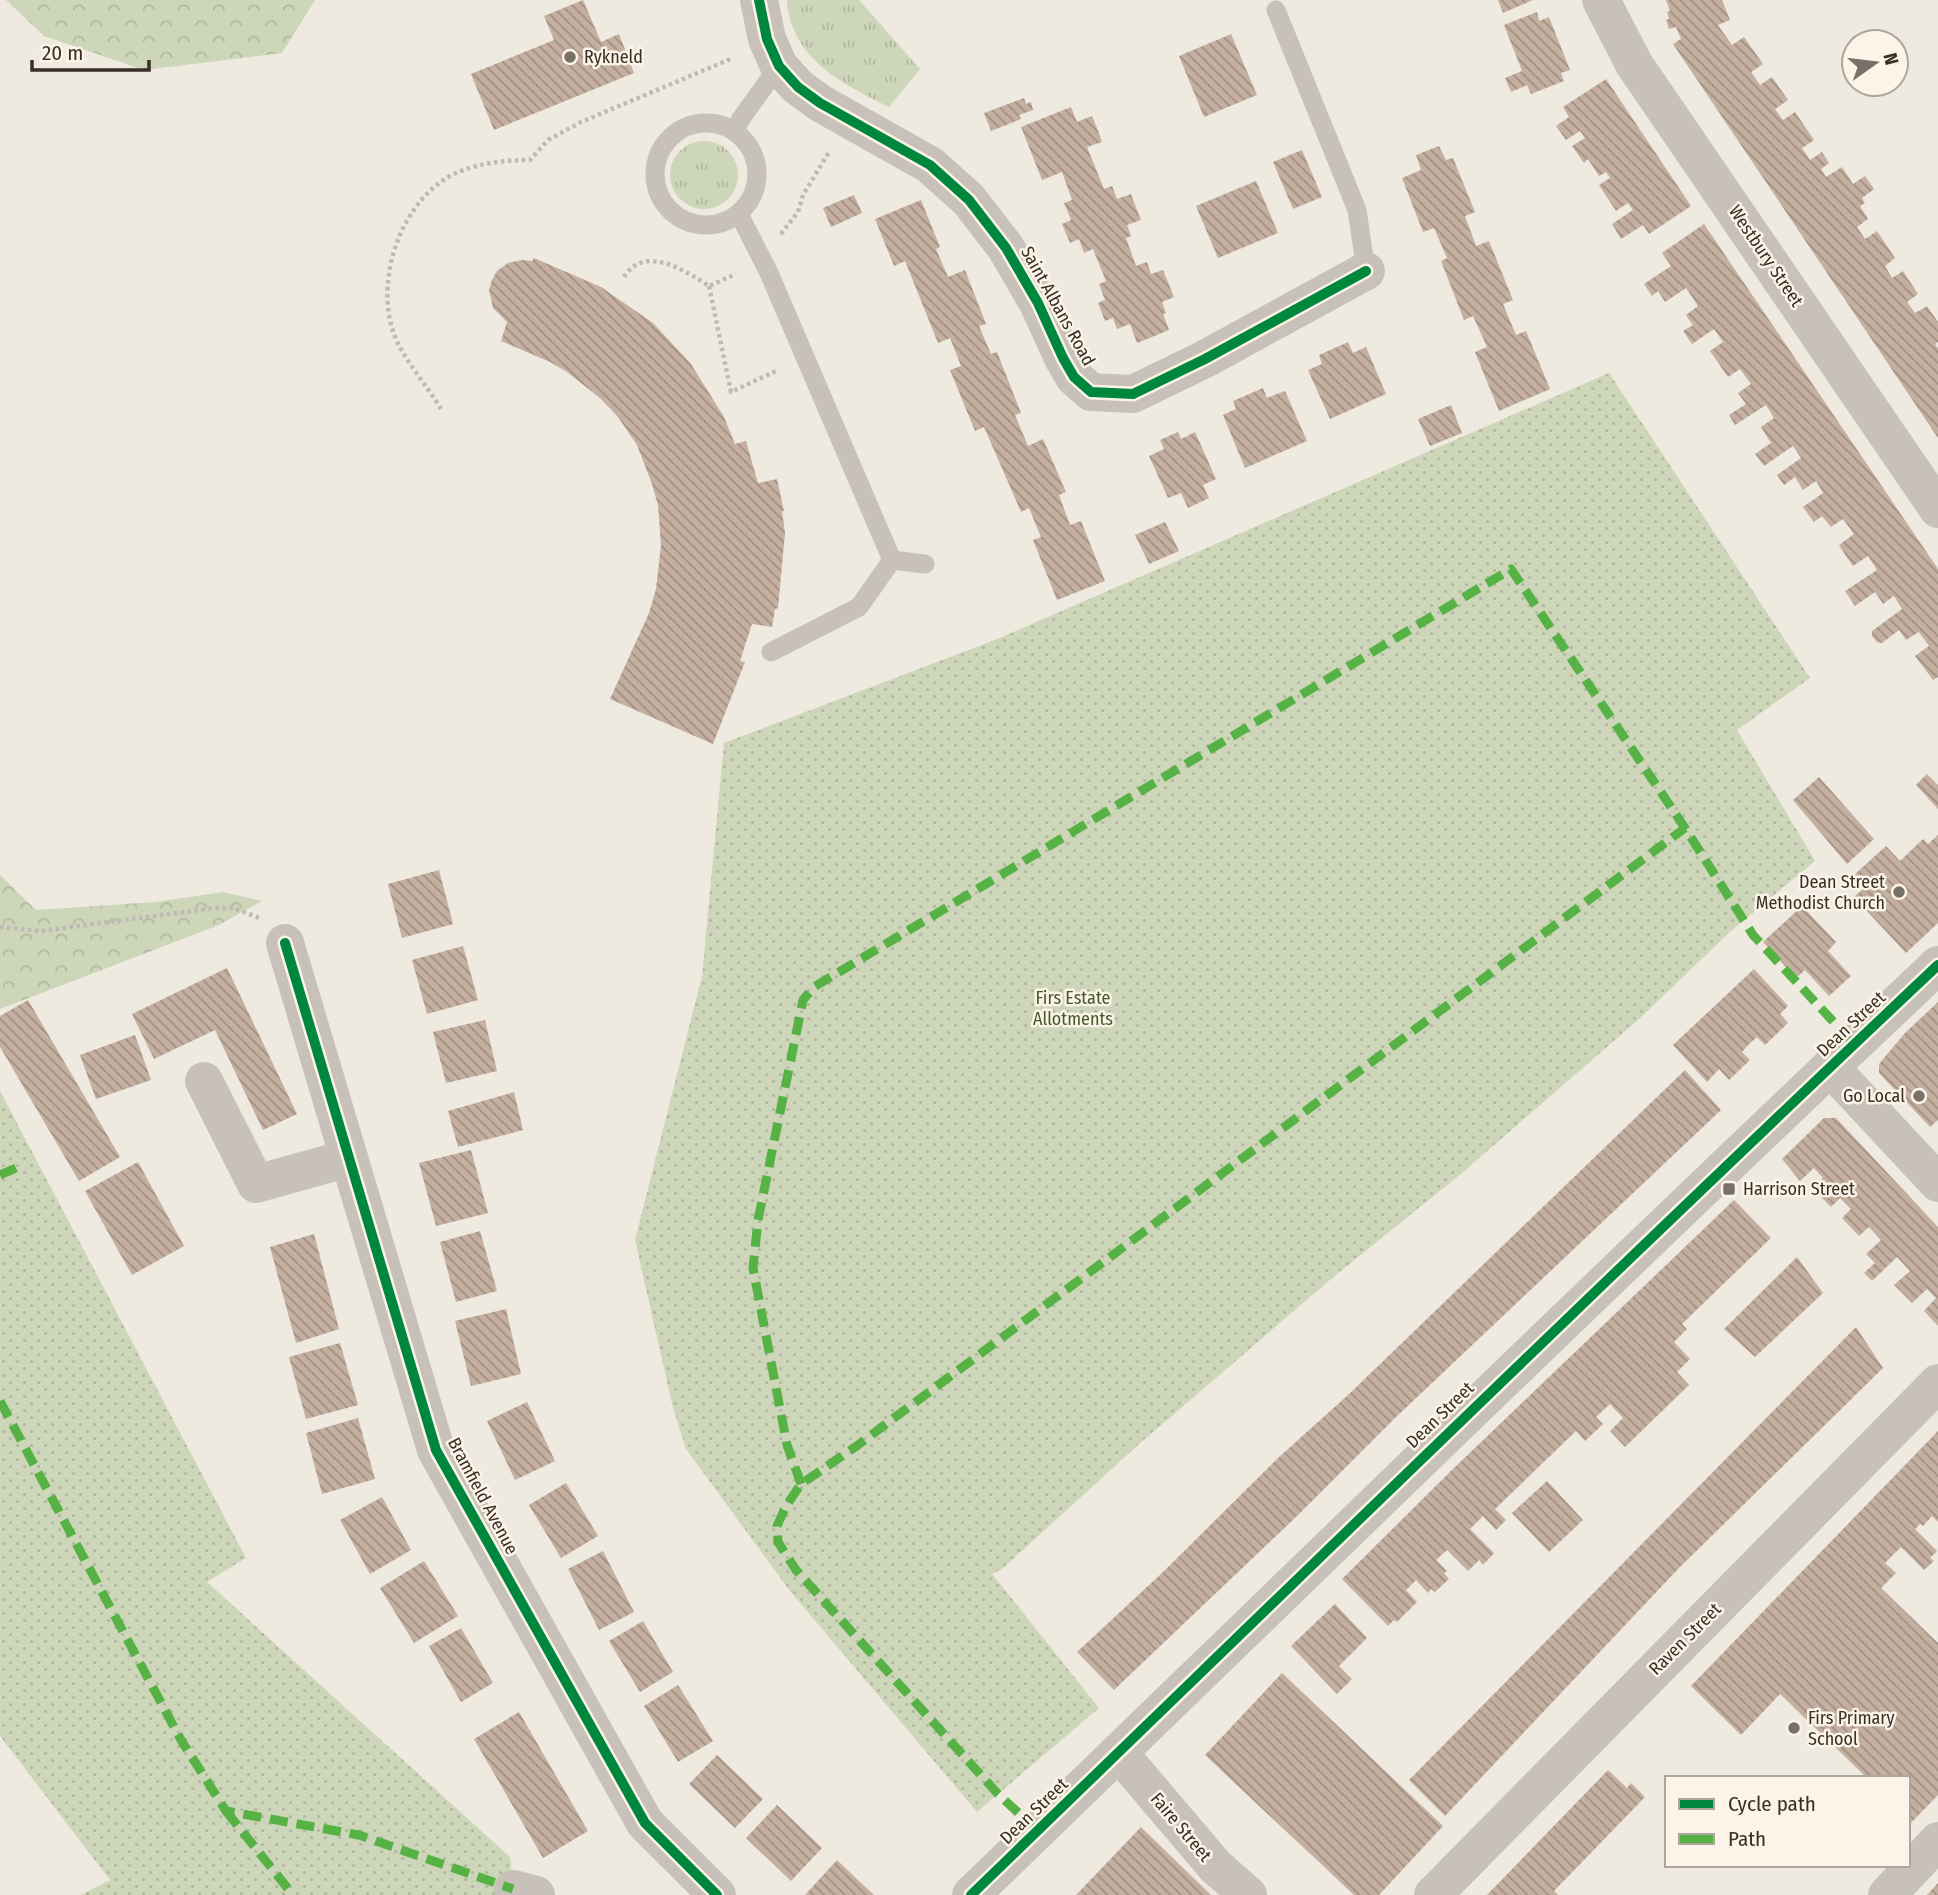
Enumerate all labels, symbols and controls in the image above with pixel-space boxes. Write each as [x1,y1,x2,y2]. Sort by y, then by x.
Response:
scale bar [32,28,149,72]
north arrow [1840,28,1910,98]
text: 20 m [42,40,83,66]
place label: Rykneld [584,46,643,68]
marker: Rykneld [562,49,578,65]
text: N [1878,51,1904,67]
street label: Westbury Street [1724,201,1808,311]
street label: Saint Albans Road [1016,242,1100,370]
place label: Dean Street Methodist Church [1756,871,1885,914]
marker: Dean Street Methodist Church [1891,884,1907,900]
park label: Firs Estate Allotments [1033,987,1113,1030]
street label: Dean Street [1812,987,1890,1061]
place label: Go Local [1843,1085,1905,1107]
marker: Go Local [1911,1088,1927,1104]
place label: Harrison Street [1743,1178,1855,1200]
marker: Harrison Street [1721,1181,1737,1197]
street label: Dean Street [1401,1377,1479,1453]
street label: Bramfield Avenue [443,1434,523,1558]
street label: Raven Street [1644,1598,1726,1680]
place label: Firs Primary School [1808,1707,1895,1750]
marker: Firs Primary School [1786,1720,1802,1736]
street label: Dean Street [995,1773,1073,1849]
legend [1665,1776,1910,1867]
street label: Faire Street [1146,1788,1216,1866]
text: Cycle path [1728,1791,1816,1817]
text: Path [1728,1826,1766,1852]

